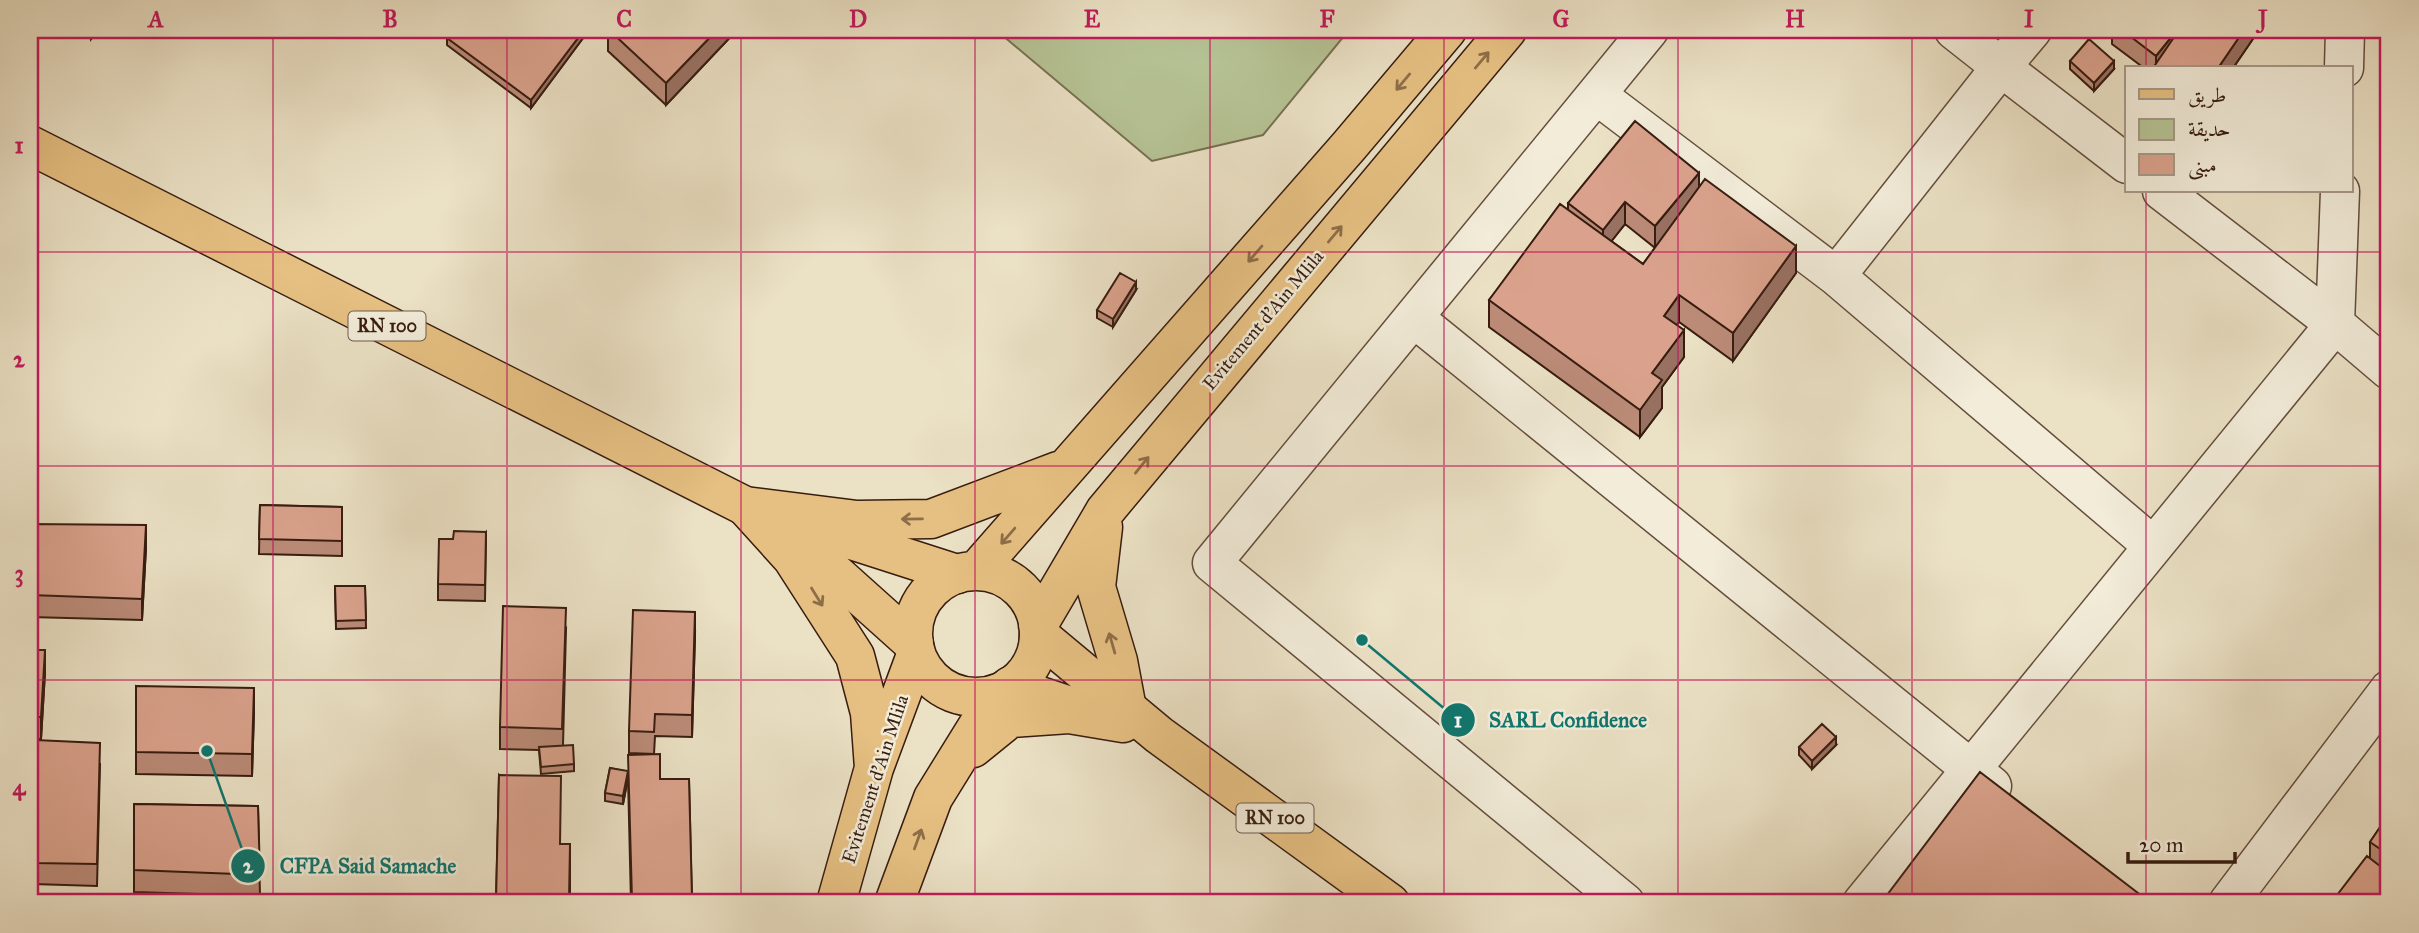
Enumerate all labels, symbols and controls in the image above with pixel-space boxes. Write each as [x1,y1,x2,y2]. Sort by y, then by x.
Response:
text: A [146,5,164,33]
text: B [382,5,398,33]
text: C [616,5,632,33]
text: D [849,5,867,33]
text: E [1084,5,1101,33]
text: F [1319,5,1335,33]
text: G [1553,5,1570,33]
text: H [1785,5,1805,33]
text: I [2024,5,2034,33]
text: J [2255,5,2268,34]
one-way arrow [1474,52,1489,70]
legend [2125,66,2352,192]
one-way arrow [1395,73,1411,91]
text: طريق [2188,82,2226,108]
text: حديقة [2188,116,2231,142]
text: 1 [14,131,24,159]
text: مبنى [2188,152,2217,180]
one-way arrow [1327,226,1343,244]
street label: Evitement d'Ain Mlila [1198,244,1329,395]
one-way arrow [1247,245,1263,263]
road number: RN 100 [348,312,426,340]
text: 2 [13,345,25,373]
one-way arrow [1134,457,1150,475]
one-way arrow [901,512,924,526]
one-way arrow [1000,526,1016,544]
text: 3 [14,559,24,588]
one-way arrow [811,587,825,607]
one-way arrow [1105,632,1118,654]
street label: Evitement d'Ain Mlila [837,691,913,866]
callout: SARL Confidence [1440,699,1661,741]
text: 1 [1454,707,1462,733]
text: SARL Confidence [1489,707,1647,733]
text: 4 [13,773,27,801]
road number: RN 100 [1236,804,1314,832]
scale bar [2128,821,2235,865]
one-way arrow [913,829,925,851]
text: 20 m [2139,832,2184,858]
callout: CFPA Said Samache [231,845,470,887]
text: 2 [243,853,254,879]
text: CFPA Said Samache [280,853,457,879]

